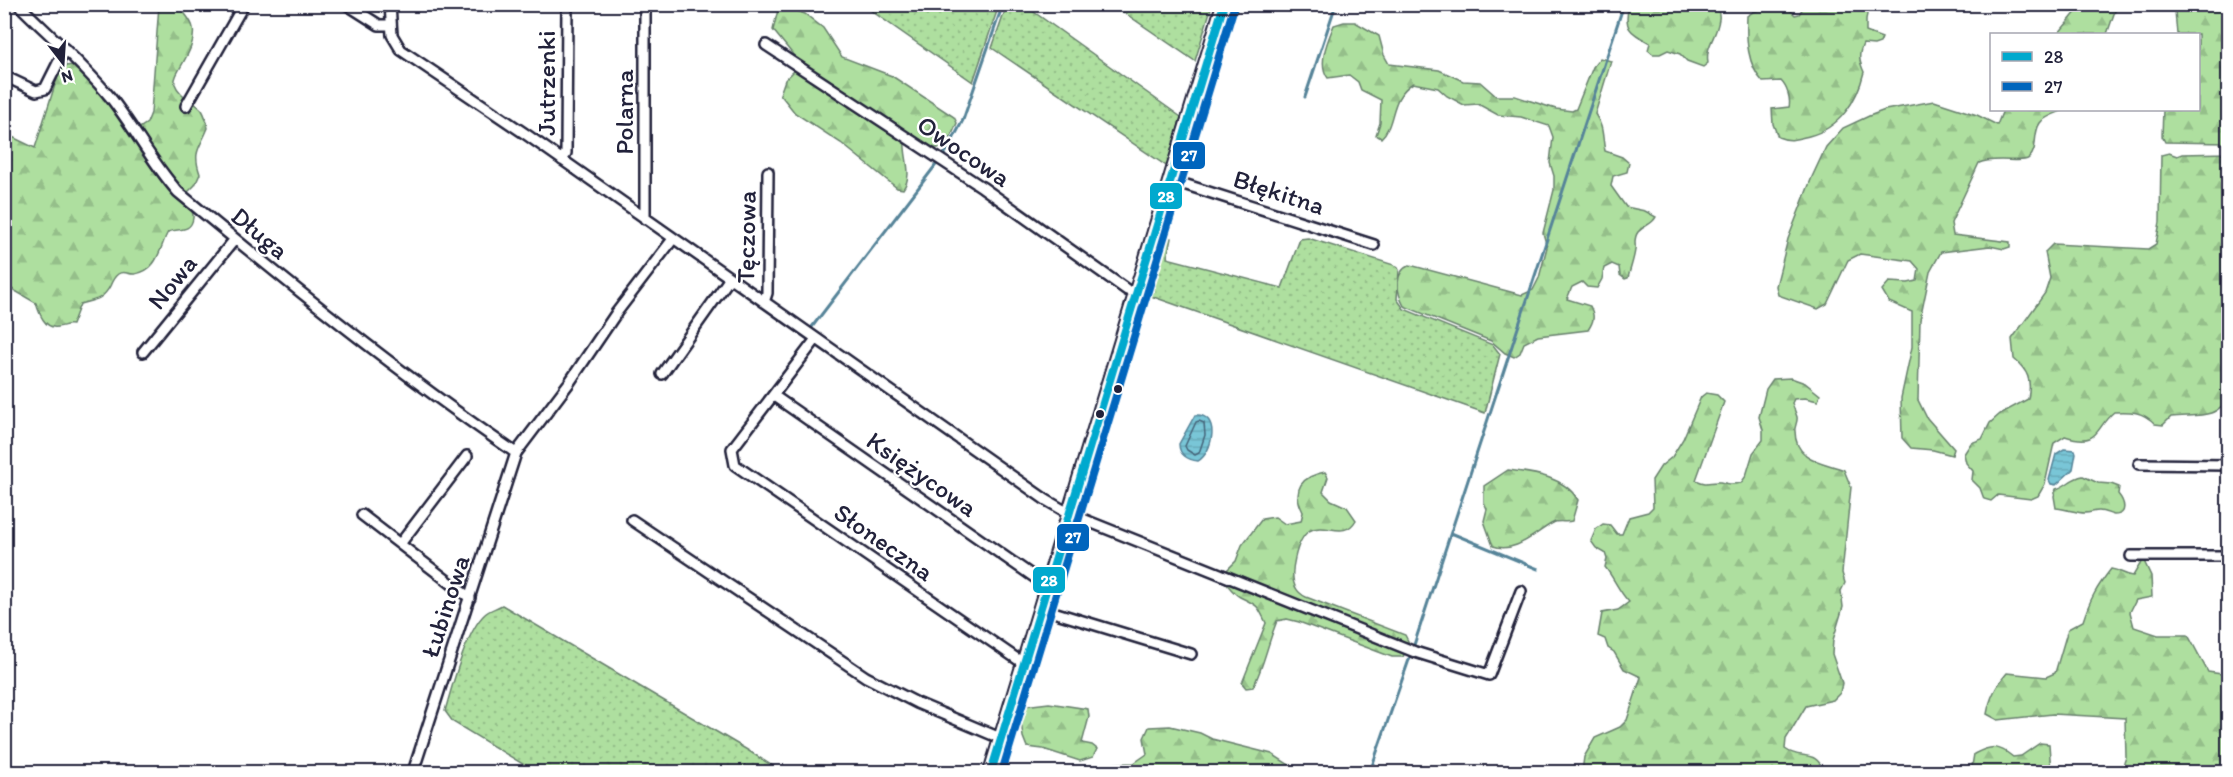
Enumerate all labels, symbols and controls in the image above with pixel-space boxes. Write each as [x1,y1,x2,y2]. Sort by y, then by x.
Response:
street label: Jutrzenki [530,30,562,136]
north arrow [33,33,93,93]
legend [1990,33,2200,111]
text: 28 [2044,46,2063,68]
text: N [59,66,75,88]
street label: Polarna [608,69,640,155]
text: 27 [2044,76,2062,98]
street label: Owocowa [911,108,1017,194]
line badge: 27 [1172,141,1206,170]
text: 27 [1181,146,1197,165]
street label: Błękitna [1229,162,1329,222]
line badge: 28 [1149,182,1183,210]
text: 28 [1157,187,1175,206]
street label: Tęczowa [729,190,763,283]
street label: Długa [225,200,295,266]
street label: Nowa [140,248,204,316]
unlabelled marker [1112,383,1124,395]
unlabelled marker [1094,408,1106,420]
street label: Księżycowa [860,424,984,524]
street label: Słoneczna [828,496,940,588]
line badge: 27 [1056,523,1090,552]
text: 27 [1065,528,1081,547]
street label: Łubinowa [413,550,477,661]
line badge: 28 [1032,566,1066,594]
text: 28 [1040,571,1058,590]

